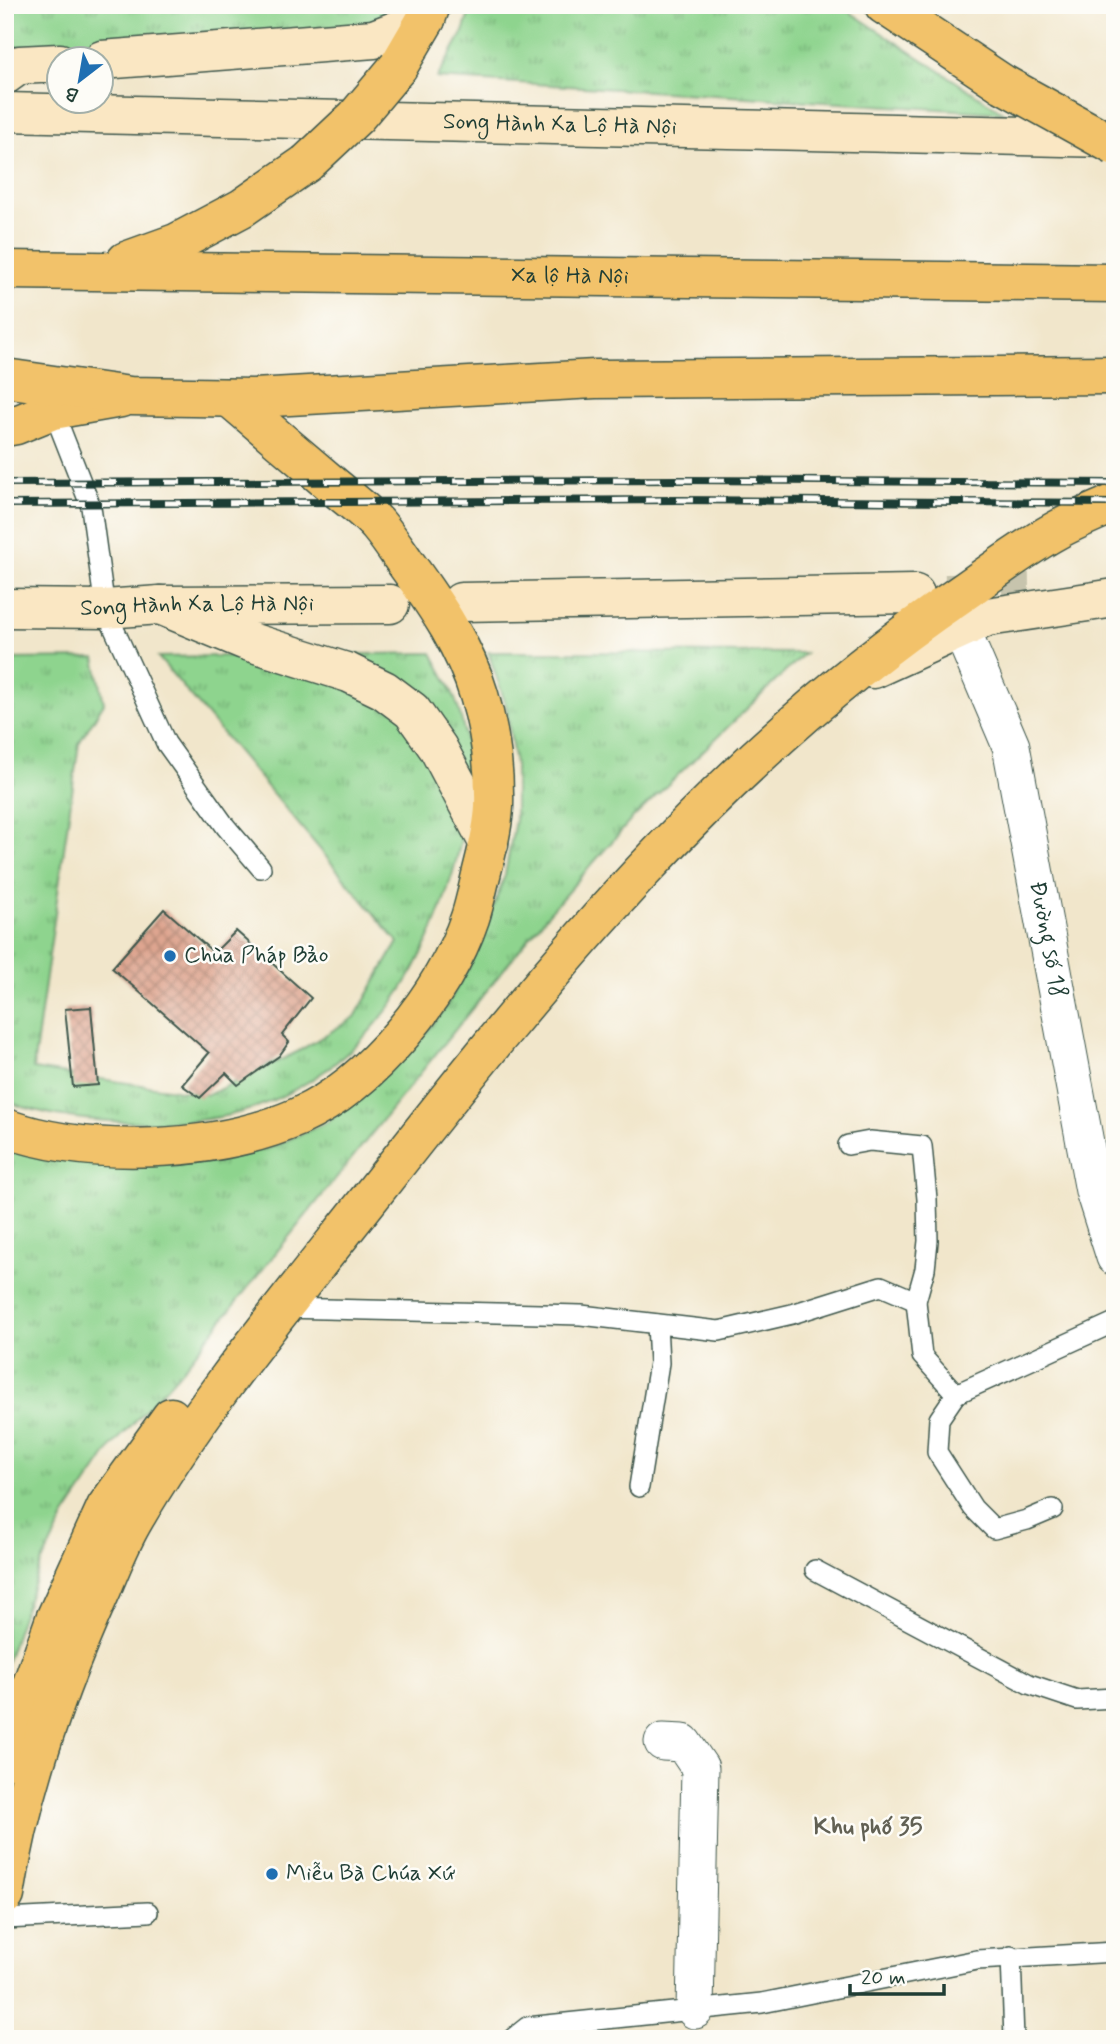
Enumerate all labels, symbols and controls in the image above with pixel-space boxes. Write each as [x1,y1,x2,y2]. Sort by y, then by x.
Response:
north arrow [46,46,116,116]
text: B [60,79,84,107]
street label: Song Hành Xa Lộ Hà Nội [443,107,677,143]
street label: Xa lộ Hà Nội [511,261,629,292]
street label: Song Hành Xa Lộ Hà Nội [80,589,314,625]
street label: Đường số 18 [1022,879,1073,1000]
place label: Chùa Pháp Bảo [184,941,329,971]
marker: Chùa Pháp Bảo [162,948,178,964]
district label: Khu phố 35 [814,1812,923,1843]
place label: Miễu Bà Chúa Xứ [286,1859,455,1889]
marker: Miễu Bà Chúa Xứ [264,1866,280,1882]
scale bar [850,1953,945,1997]
text: 20 m [861,1964,906,1992]

